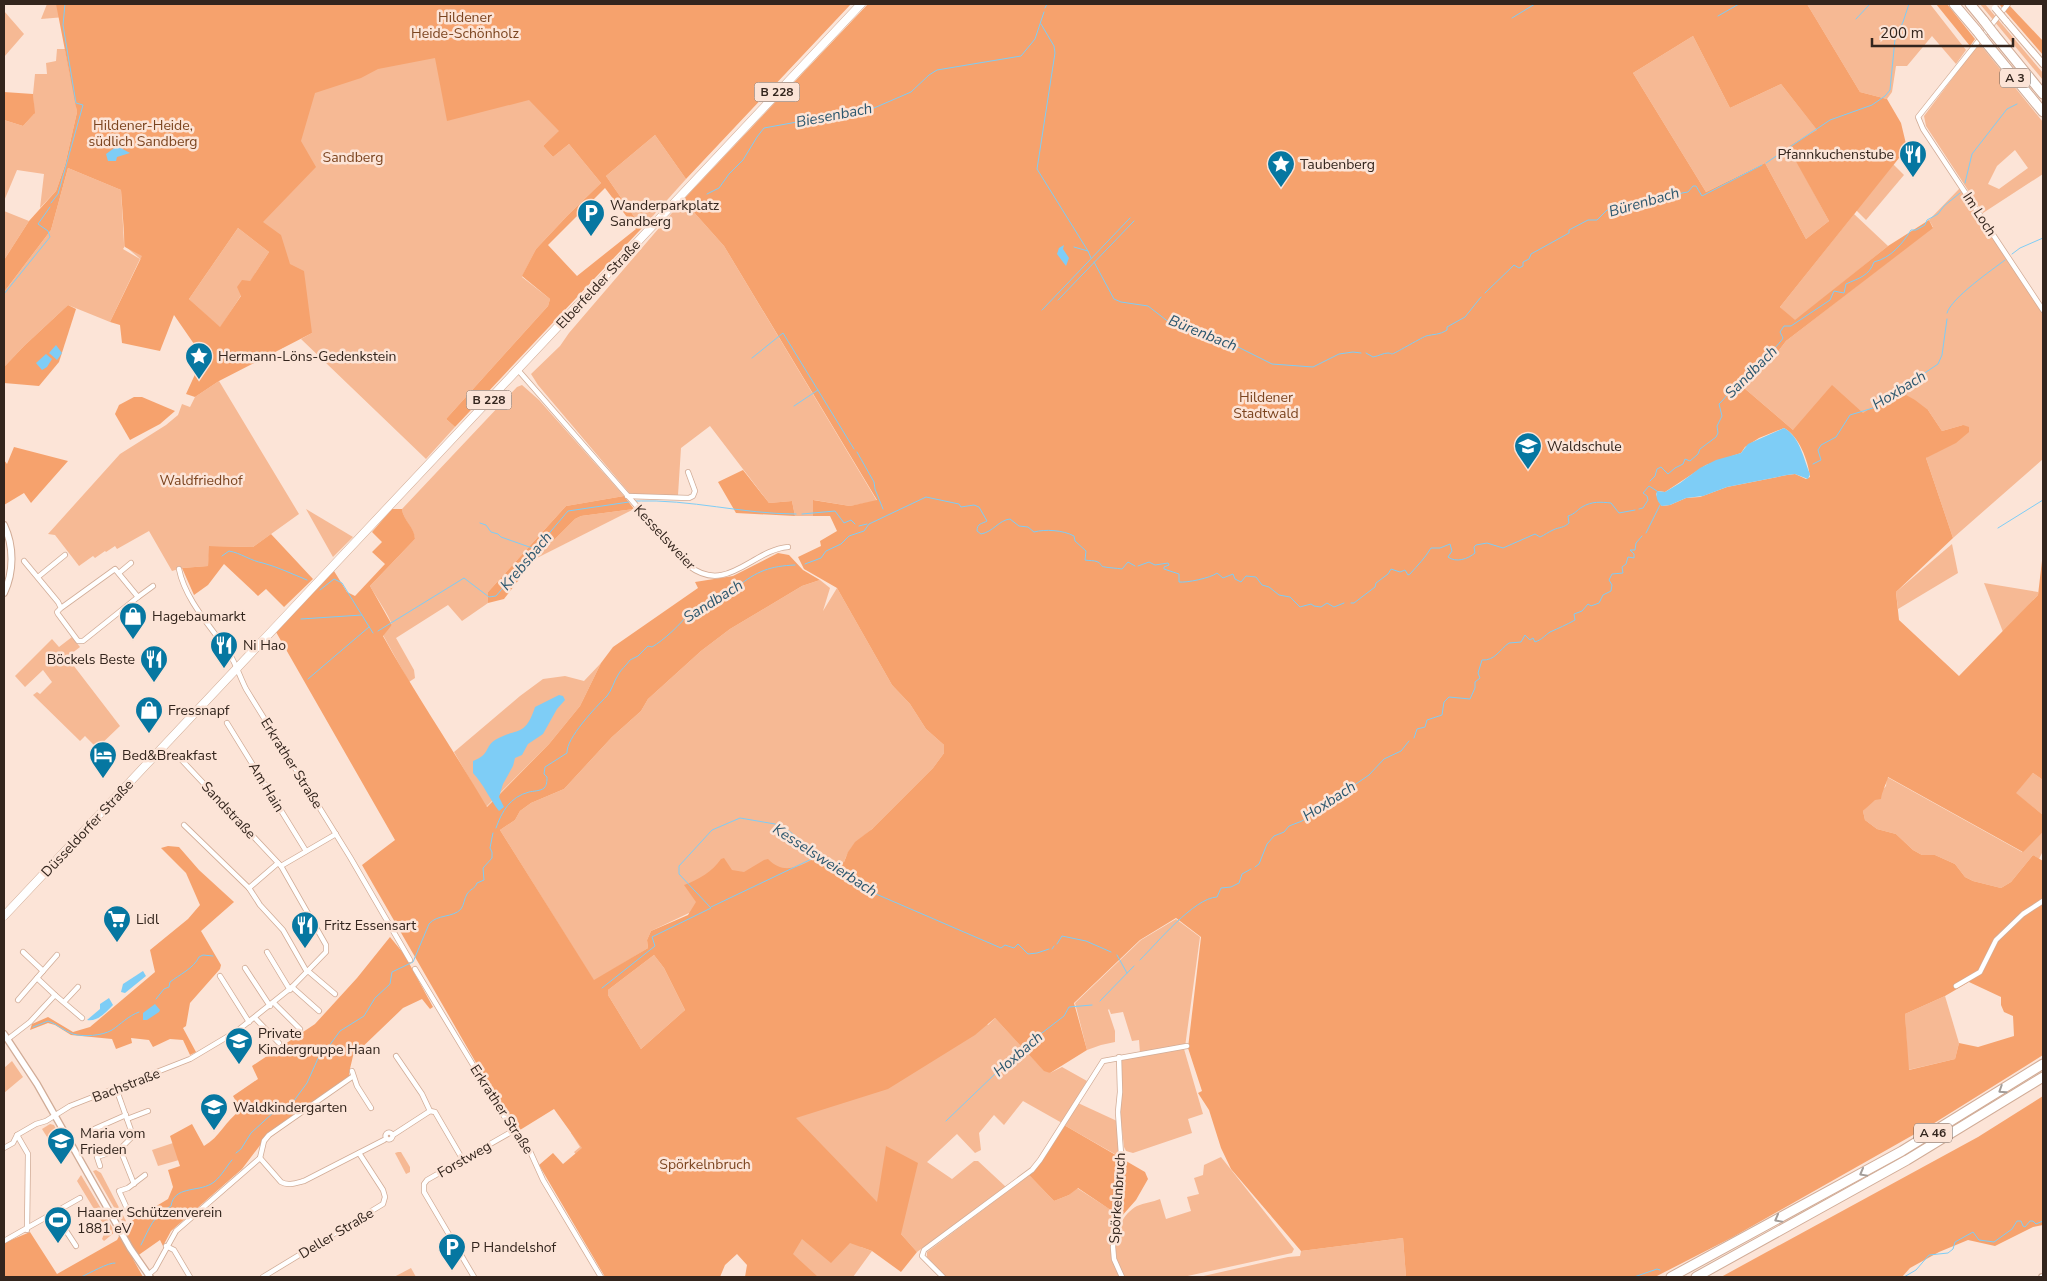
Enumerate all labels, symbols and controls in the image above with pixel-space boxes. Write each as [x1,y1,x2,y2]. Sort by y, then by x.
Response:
park label: Hildener Heide-Schönholz [411,8,519,43]
scale bar [1872,15,2013,47]
text: 200 m [1880,23,1924,43]
road number: A 3 [2000,68,2030,88]
road number: B 228 [754,82,800,101]
water label: Biesenbach [794,98,874,132]
park label: Hildener-Heide, südlich Sandberg [88,116,198,151]
restaurant icon: Pfannkuchenstube [1898,139,1928,178]
place label: Pfannkuchenstube [1778,145,1894,164]
park label: Sandberg [323,148,383,167]
place icon: Taubenberg [1266,149,1296,188]
place label: Taubenberg [1300,155,1375,174]
water label: Bürenbach [1606,182,1682,222]
street label: Im Loch [1958,189,2001,240]
place label: Wanderparkplatz Sandberg [610,196,720,231]
parking icon: Wanderparkplatz Sandberg [576,198,606,237]
street label: Elberfelder Straße [552,236,645,333]
water label: Bürenbach [1166,310,1240,356]
place icon: Hermann-Löns-Gedenkstein [184,341,214,380]
water label: Sandbach [1720,341,1782,403]
place label: Hermann-Löns-Gedenkstein [218,347,397,366]
water label: Hoxbach [1868,366,1930,414]
park label: Hildener Stadtwald [1233,388,1299,423]
road number: B 228 [466,390,512,410]
school or university icon: Waldschule [1513,431,1543,470]
place label: Waldschule [1547,437,1622,456]
park label: Waldfriedhof [159,471,243,490]
street label: Kesselsweier [630,501,700,574]
water label: Krebsbach [496,527,556,595]
water label: Sandbach [679,575,747,627]
shop icon: Hagebaumarkt [118,601,148,640]
place label: Hagebaumarkt [152,607,245,626]
restaurant icon: Ni Hao [209,630,239,669]
place label: Ni Hao [243,636,286,655]
restaurant icon: Böckels Beste [139,644,169,683]
place label: Böckels Beste [47,650,135,669]
shop icon: Fressnapf [134,695,164,734]
place label: Fressnapf [168,701,230,720]
street label: Erkrather Straße [256,714,327,812]
hotel icon: Bed&Breakfast [88,740,118,779]
place label: Bed&Breakfast [122,746,217,765]
street label: Am Hain [244,759,289,816]
street label: Düsseldorfer Straße [37,775,138,881]
water label: Hoxbach [1299,776,1359,826]
street label: Sandstraße [197,777,260,843]
water label: Kesselsweierbach [769,819,881,901]
supermarket icon: Lidl [102,904,132,943]
place label: Lidl [136,910,160,929]
restaurant icon: Fritz Essensart [290,910,320,949]
place label: Fritz Essensart [324,916,416,935]
place label: Private Kindergruppe Haan [258,1024,380,1059]
school or university icon: Private Kindergruppe Haan [224,1026,254,1065]
water label: Hoxbach [989,1027,1047,1081]
street label: Erkrather Straße [465,1061,538,1158]
street label: Bachstraße [89,1064,163,1107]
one-way arrow [1999,1084,2008,1094]
school or university icon: Waldkindergarten [199,1092,229,1131]
place label: Waldkindergarten [233,1098,347,1117]
place label: Maria vom Frieden [80,1124,146,1159]
road number: A 46 [1914,1124,1952,1142]
school or university icon: Maria vom Frieden [46,1126,76,1165]
street label: Forstweg [434,1136,495,1182]
street label: Spörkelnbruch [1105,1152,1130,1244]
park label: Spörkelnbruch [659,1155,751,1174]
one-way arrow [1859,1167,1868,1177]
place label: Haaner Schützenverein 1881 eV [77,1203,222,1238]
street label: Deller Straße [295,1204,377,1263]
sports icon: Haaner Schützenverein 1881 eV [43,1205,73,1244]
one-way arrow [1774,1213,1783,1223]
parking icon: P Handelshof [437,1232,467,1271]
place label: P Handelshof [471,1238,557,1257]

